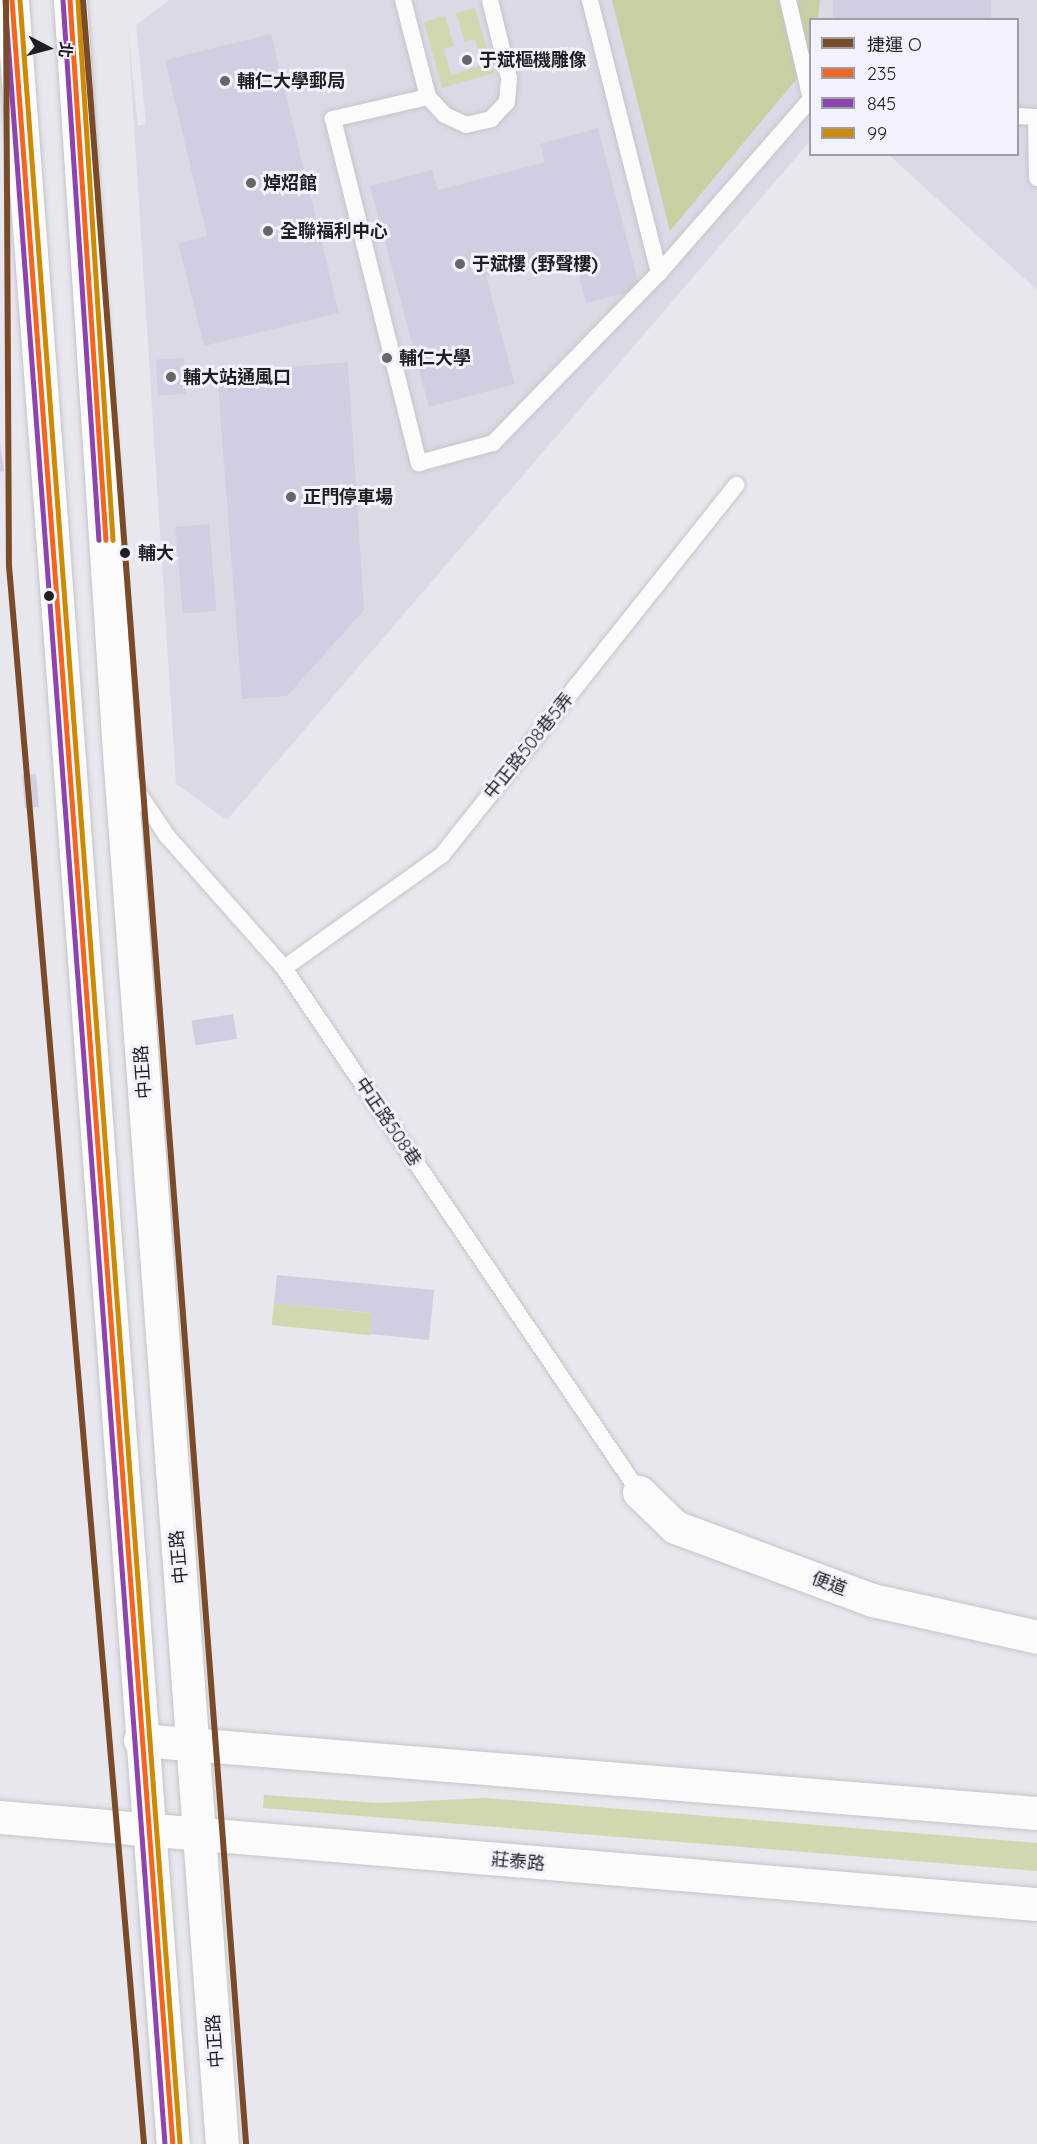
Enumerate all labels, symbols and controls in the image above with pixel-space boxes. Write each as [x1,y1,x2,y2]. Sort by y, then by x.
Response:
north arrow [18,18,78,78]
legend [809,18,1019,156]
text: 捷運 O [867,33,922,56]
text: 北 [55,41,77,59]
place label: 于斌樞機雕像 [479,49,587,71]
marker: 于斌樞機雕像 [460,53,474,67]
text: 235 [867,62,896,85]
place label: 輔仁大學郵局 [237,70,345,92]
marker: 輔仁大學郵局 [218,74,232,88]
text: 845 [867,92,896,115]
text: 99 [867,122,887,145]
place label: 焯炤館 [263,172,317,194]
marker: 焯炤館 [244,176,258,190]
place label: 全聯福利中心 [280,220,388,242]
marker: 全聯福利中心 [261,224,275,238]
place label: 于斌樓 (野聲樓) [472,253,598,275]
marker: 于斌樓 (野聲樓) [453,257,467,271]
place label: 輔仁大學 [399,347,471,369]
marker: 輔仁大學 [380,351,394,365]
place label: 輔大站通風口 [183,366,291,388]
marker: 輔大站通風口 [164,370,178,384]
place label: 正門停車場 [303,486,393,508]
marker: 正門停車場 [284,490,298,504]
place label: 輔大 [138,542,174,564]
marker: 輔大 [116,544,134,562]
unlabelled marker [43,590,55,602]
street label: 中正路508巷5弄 [480,689,578,803]
street label: 中正路 [130,1044,156,1100]
street label: 中正路508巷 [350,1074,426,1170]
street label: 中正路 [166,1529,192,1585]
street label: 便道 [808,1568,850,1600]
street label: 莊泰路 [490,1849,546,1875]
street label: 中正路 [202,2013,228,2069]

